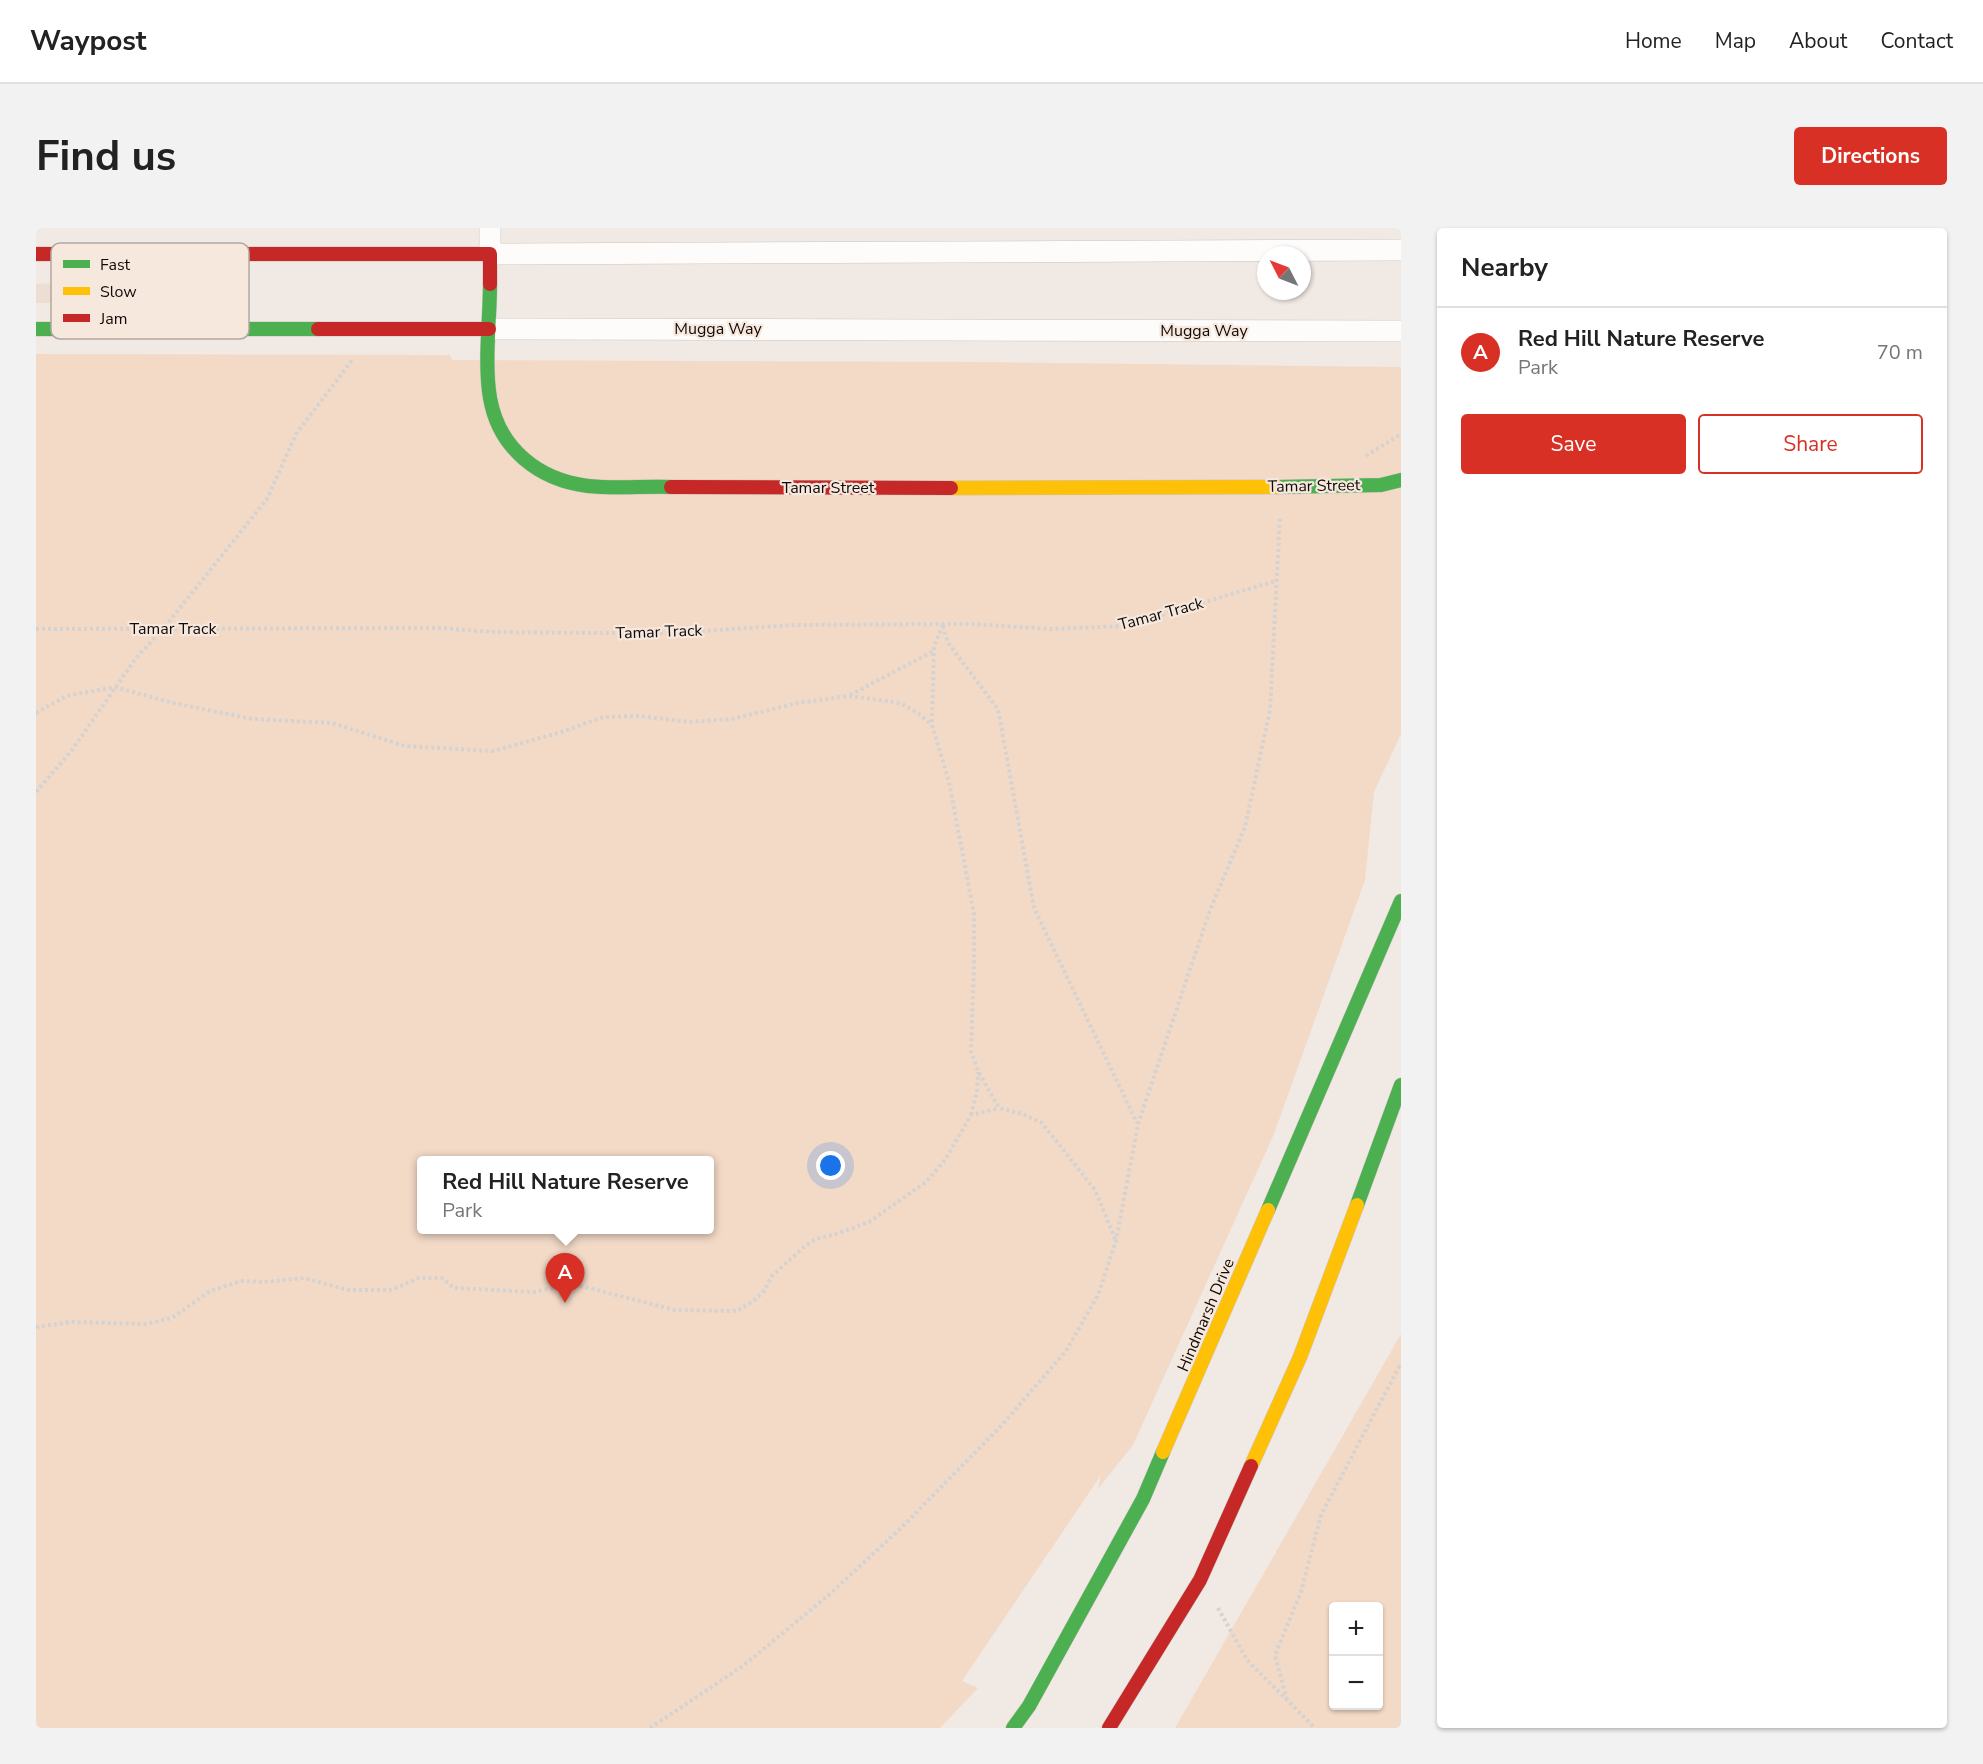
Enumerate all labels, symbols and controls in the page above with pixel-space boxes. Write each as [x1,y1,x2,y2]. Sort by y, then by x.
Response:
text: Waypost [30,22,147,60]
text: Home [1625,27,1682,55]
text: Map [1715,27,1756,55]
text: About [1789,27,1847,55]
text: Contact [1880,27,1953,55]
button: Directions [1794,127,1947,185]
text: Find us [36,128,176,185]
legend [51,243,249,339]
north arrow [1257,246,1311,300]
text: Nearby [1461,250,1548,285]
text: Fast [100,254,131,276]
text: Slow [100,281,137,303]
text: Jam [99,308,127,330]
street label: Mugga Way [674,318,762,340]
street label: Mugga Way [1160,320,1248,342]
text: Red Hill Nature Reserve [1518,324,1764,354]
text: A [1473,339,1488,366]
text: 70 m [1877,339,1923,366]
text: Park [1518,354,1558,381]
button: Save [1461,414,1686,474]
button: Share [1698,414,1923,474]
street label: Tamar Street [1268,474,1361,498]
street label: Tamar Street [782,477,875,499]
street label: Tamar Track [1116,592,1207,636]
street label: Tamar Track [130,618,217,640]
street label: Tamar Track [615,619,704,645]
your location [816,1151,845,1180]
popup [417,1156,714,1234]
text: Red Hill Nature Reserve [442,1167,689,1197]
text: Park [442,1197,482,1224]
pin: A [546,1254,584,1303]
street label: Hindmarsh Drive [1172,1255,1240,1375]
map controls [1329,1602,1383,1710]
button: + [1329,1602,1383,1656]
button: − [1329,1656,1383,1710]

